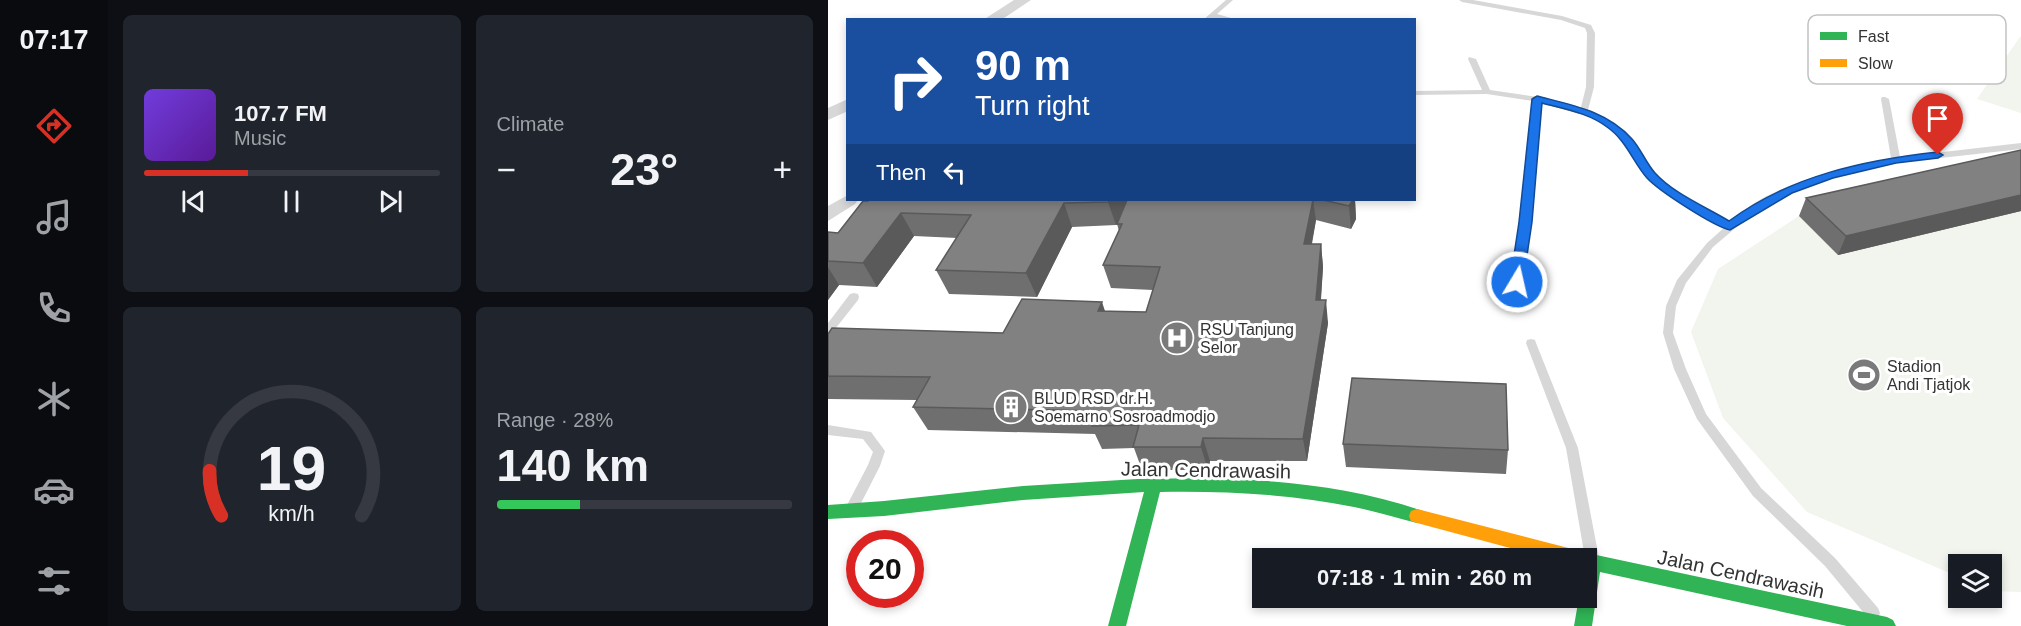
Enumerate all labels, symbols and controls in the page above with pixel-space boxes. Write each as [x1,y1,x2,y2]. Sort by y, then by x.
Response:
legend [1808,15,2006,84]
text: 07:17 [19,25,89,55]
text: Fast [1858,28,1890,45]
icon: right [876,42,954,120]
text: 90 m [975,42,1071,89]
text: Slow [1858,55,1893,72]
text: Turn right [975,91,1090,121]
pin [1912,93,1963,155]
text: 107.7 FM [234,101,327,126]
icon: arrive [1921,102,1954,135]
icon: directions [33,105,75,147]
text: Climate [497,113,564,135]
text: Music [234,127,286,149]
text: 23° [610,144,678,195]
text: − [497,151,516,188]
text: + [773,151,792,188]
icon: left [938,156,971,189]
text: Then [876,160,926,185]
icon: previous [177,185,210,218]
icon: pause [275,185,308,218]
icon: next [374,185,407,218]
icon: music [33,196,75,238]
position arrow [1485,250,1549,314]
icon: phone [33,287,75,329]
hospital icon: RSU Tanjung Selor [1159,320,1195,356]
place label: RSU Tanjung Selor [1200,321,1294,356]
sports icon: Stadion Andi Tjatjok [1846,357,1882,393]
place label: Stadion Andi Tjatjok [1887,358,1971,393]
icon: climate [33,378,75,420]
building icon: BLUD RSD dr.H. Soemarno Sosroadmodjo [993,389,1029,425]
place label: BLUD RSD dr.H. Soemarno Sosroadmodjo [1034,390,1216,425]
text: Range · 28% [497,409,613,431]
text: 19 [257,434,326,503]
text: 140 km [497,440,649,491]
street label: Jalan Cendrawasih [1121,458,1291,482]
icon: car [33,469,75,511]
text: km/h [269,502,315,526]
speed limit sign: 20 [846,530,924,608]
street label: Jalan Cendrawasih [1656,546,1826,602]
map controls [1948,554,2002,608]
button: layers [1948,554,2002,608]
icon: filters [33,560,75,602]
text: 07:18 · 1 min · 260 m [1317,565,1532,590]

